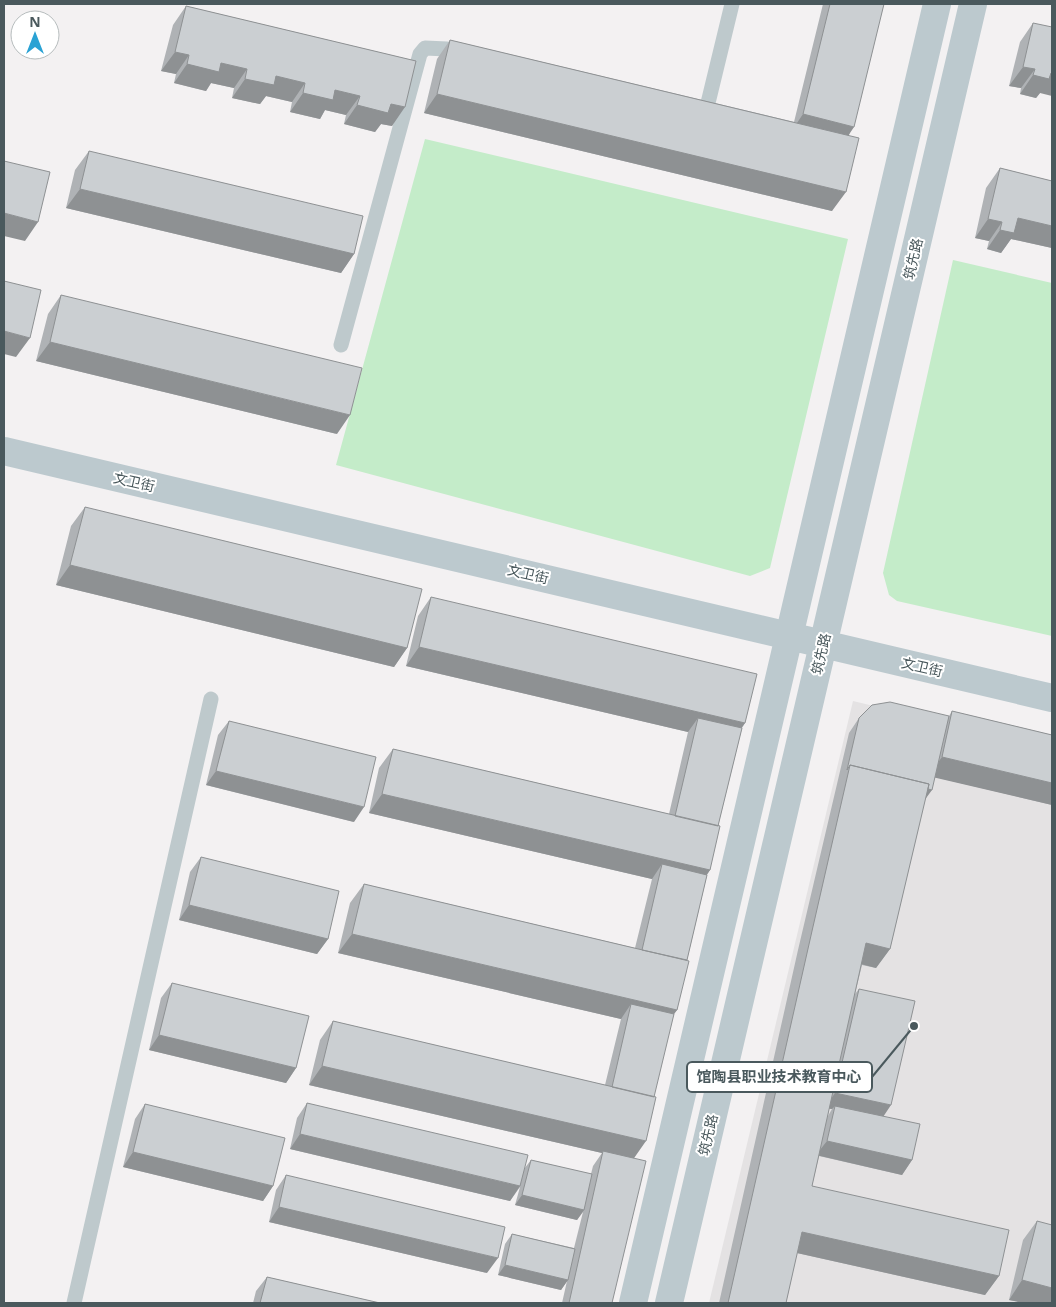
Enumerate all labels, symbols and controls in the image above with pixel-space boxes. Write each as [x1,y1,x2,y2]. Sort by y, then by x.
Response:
north arrow [10,10,60,60]
text: N [29,12,41,31]
street label: 筑先路 [899,236,926,281]
street label: 文卫街 [112,468,157,495]
street label: 文卫街 [506,560,551,587]
street label: 筑先路 [807,631,834,676]
street label: 文卫街 [900,653,945,680]
callout: 馆陶县职业技术教育中心 [687,1062,872,1092]
text: 馆陶县职业技术教育中心 [696,1066,862,1086]
street label: 筑先路 [694,1112,721,1157]

